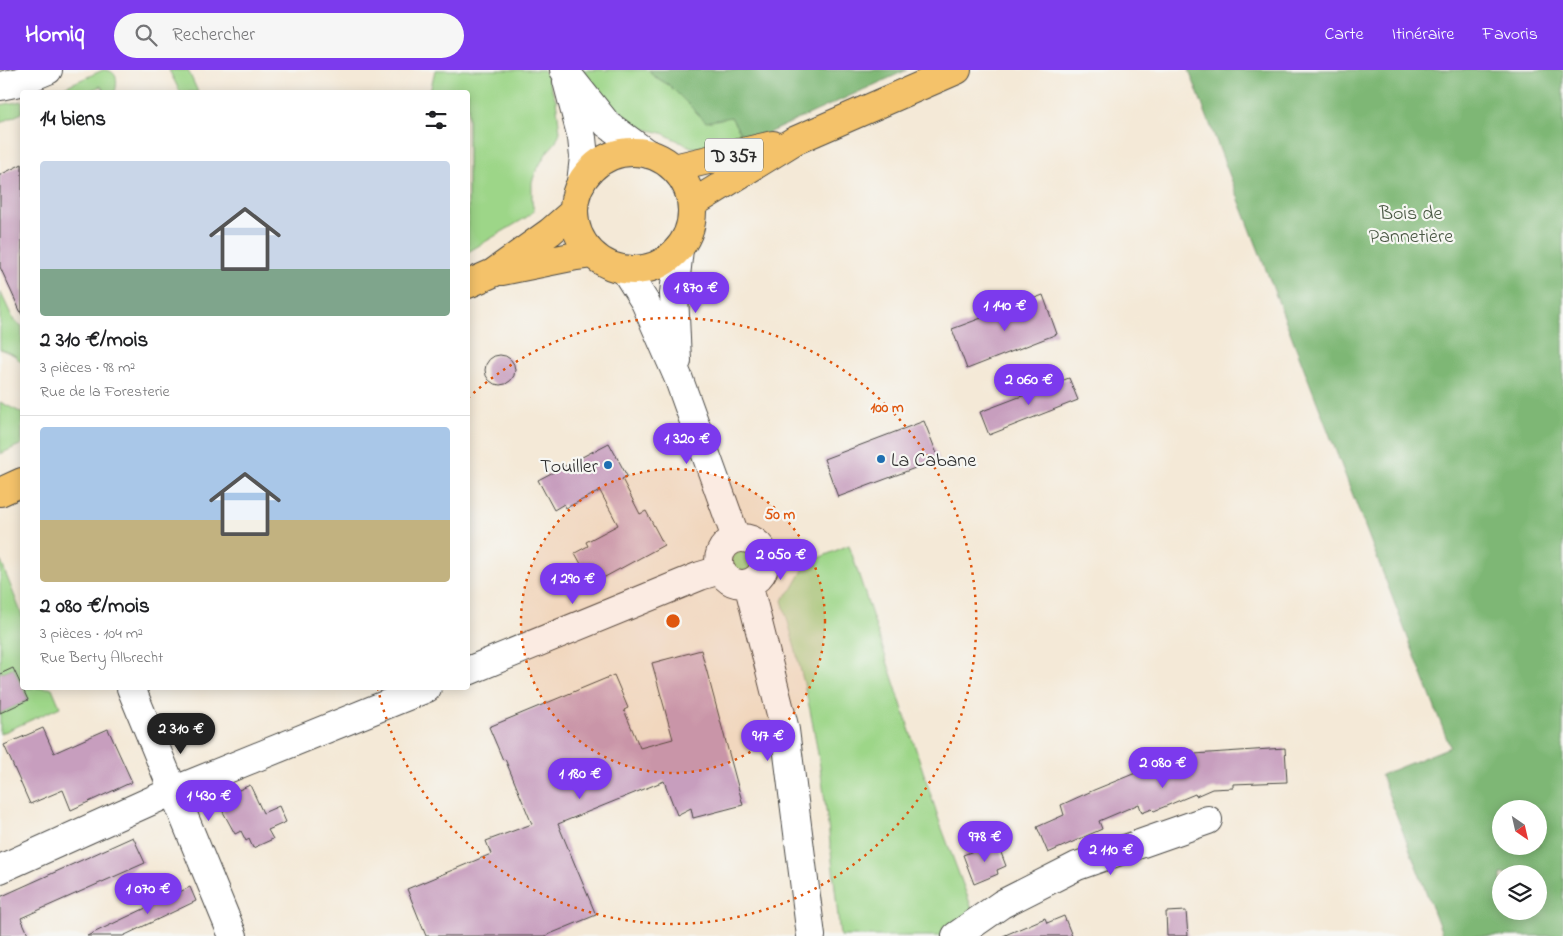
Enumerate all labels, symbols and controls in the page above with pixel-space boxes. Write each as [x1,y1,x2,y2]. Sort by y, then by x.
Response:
search box [114,13,464,58]
text: Homiq [25,18,84,53]
icon: search [132,21,160,49]
text: Rechercher [172,22,255,49]
text: Carte [1324,22,1364,48]
text: Itinéraire [1392,22,1454,48]
text: Favoris [1482,22,1538,48]
text: 14 biens [40,105,106,135]
icon: filters [422,106,450,134]
road number: D 357 [705,138,763,172]
icon: home [200,194,290,284]
park label: Bois de Pannetière [1369,200,1453,252]
pin: 1 870 € [650,272,742,314]
text: 1 870 € [674,276,718,300]
pin: 1 140 € [959,290,1051,332]
text: 1 140 € [984,294,1026,318]
text: 2 310 €/mois [40,326,148,356]
text: 3 pièces · 98 m² [40,356,135,380]
pin: 2 060 € [983,364,1075,406]
text: 2 060 € [1005,368,1053,392]
text: Rue de la Foresterie [40,380,170,404]
text: 100 m [870,397,904,419]
pin: 1 320 € [641,422,733,465]
text: 1 320 € [664,427,710,451]
place label: La Cabane [891,447,976,476]
place label: Touiller [540,453,599,482]
marker: La Cabane [875,453,887,465]
icon: home [200,459,290,549]
marker: Touiller [602,459,614,471]
text: 50 m [765,504,796,526]
pin: 2 050 € [735,538,827,581]
text: 2 050 € [756,543,806,567]
pin: 1 290 € [527,562,619,605]
text: 1 290 € [551,567,595,591]
text: 2 080 €/mois [40,592,150,622]
centre of rings [664,612,682,630]
text: 3 pièces · 104 m² [40,622,143,646]
text: Rue Berty Albrecht [40,646,164,670]
pin: 2 310 € [135,712,227,755]
text: 2 310 € [158,717,204,741]
pin: 917 € [733,720,803,762]
text: 917 € [752,724,784,748]
pin: 2 080 € [1117,746,1209,789]
text: 2 080 € [1140,751,1186,775]
pin: 1 180 € [534,758,626,800]
text: 1 180 € [559,762,601,786]
pin: 1 430 € [163,780,255,822]
text: 1 430 € [187,784,231,808]
north arrow [1492,800,1548,855]
map controls [1492,800,1547,920]
pin: 978 € [950,820,1020,863]
text: 978 € [969,825,1001,849]
pin: 2 110 € [1065,834,1157,876]
text: 2 110 € [1089,838,1133,862]
button: layers [1492,865,1547,920]
pin: 1 070 € [102,872,194,915]
text: 1 070 € [126,877,170,901]

